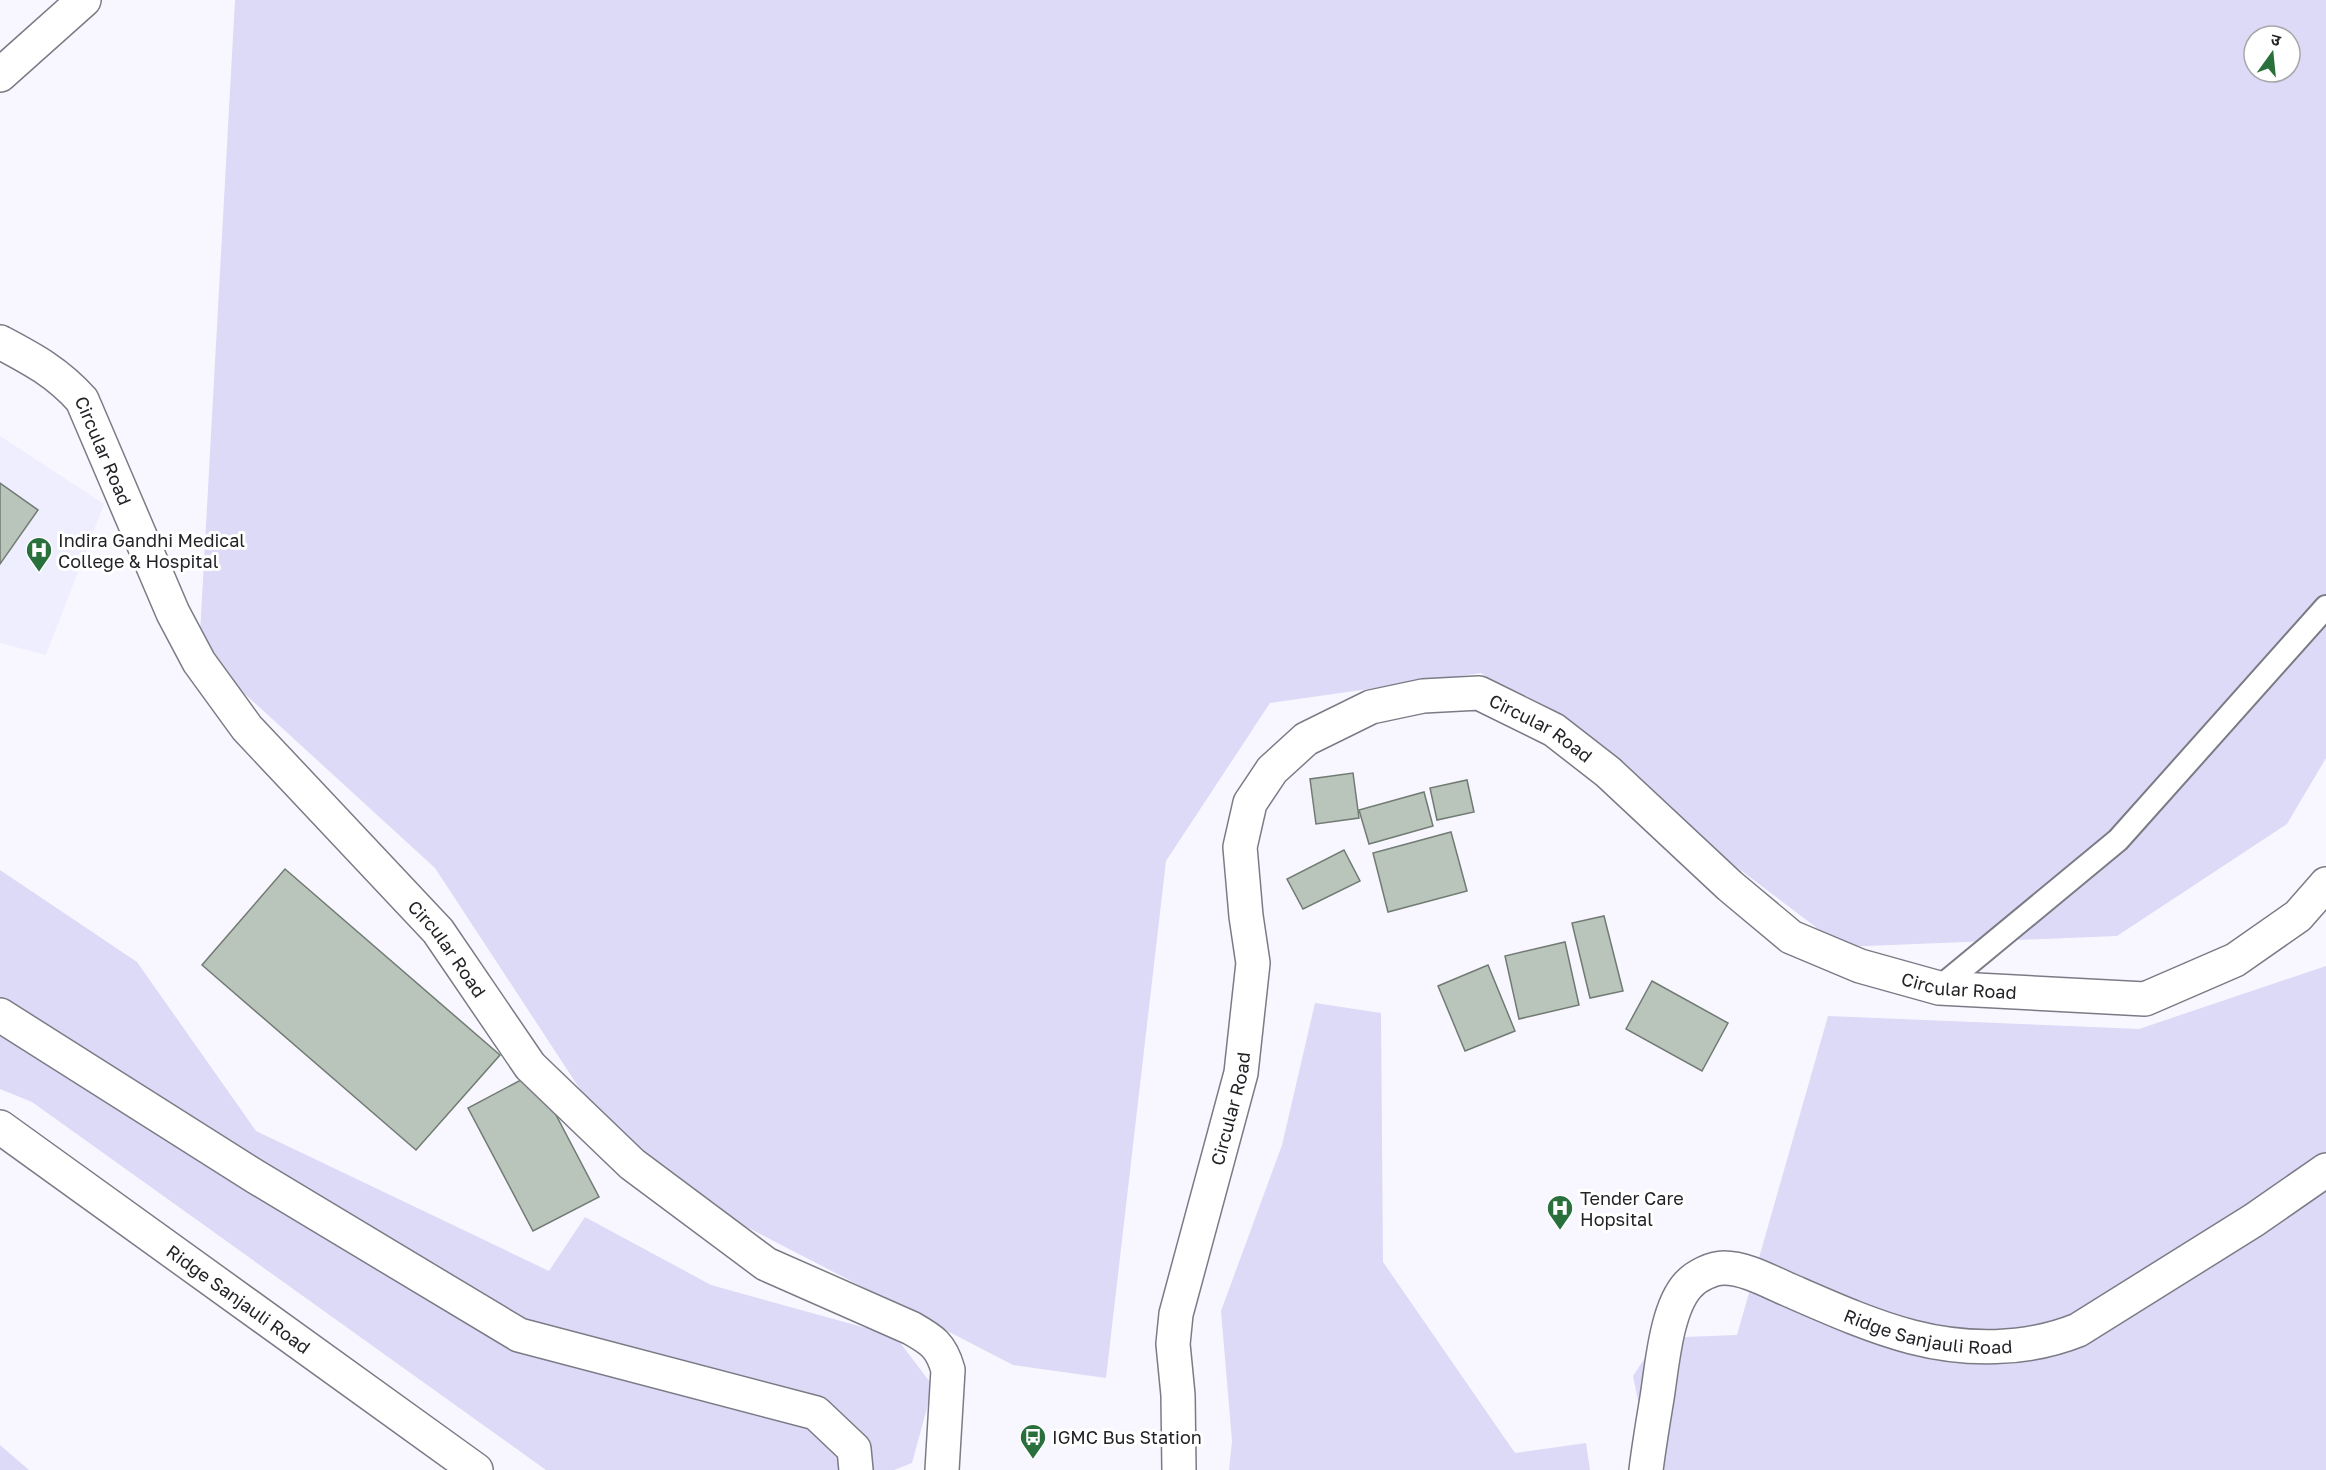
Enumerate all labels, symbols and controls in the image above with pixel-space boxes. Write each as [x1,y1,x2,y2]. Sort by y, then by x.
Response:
north arrow [2242,24,2302,84]
text: उ [2269,29,2284,51]
street label: Circular Road [71,393,137,508]
place label: Indira Gandhi Medical College & Hospital [58,529,245,572]
hospital icon: Indira Gandhi Medical College & Hospital [24,535,54,573]
street label: Circular Road [1486,689,1597,767]
street label: Circular Road [404,895,491,1001]
street label: Circular Road [1899,967,2017,1003]
street label: Circular Road [1206,1051,1254,1168]
place label: Tender Care Hopsital [1580,1187,1684,1230]
hospital icon: Tender Care Hopsital [1545,1193,1575,1231]
street label: Ridge Sanjauli Road [162,1240,315,1358]
street label: Ridge Sanjauli Road [1841,1304,2013,1358]
bus stop icon: IGMC Bus Station [1018,1422,1048,1460]
place label: IGMC Bus Station [1052,1426,1202,1448]

